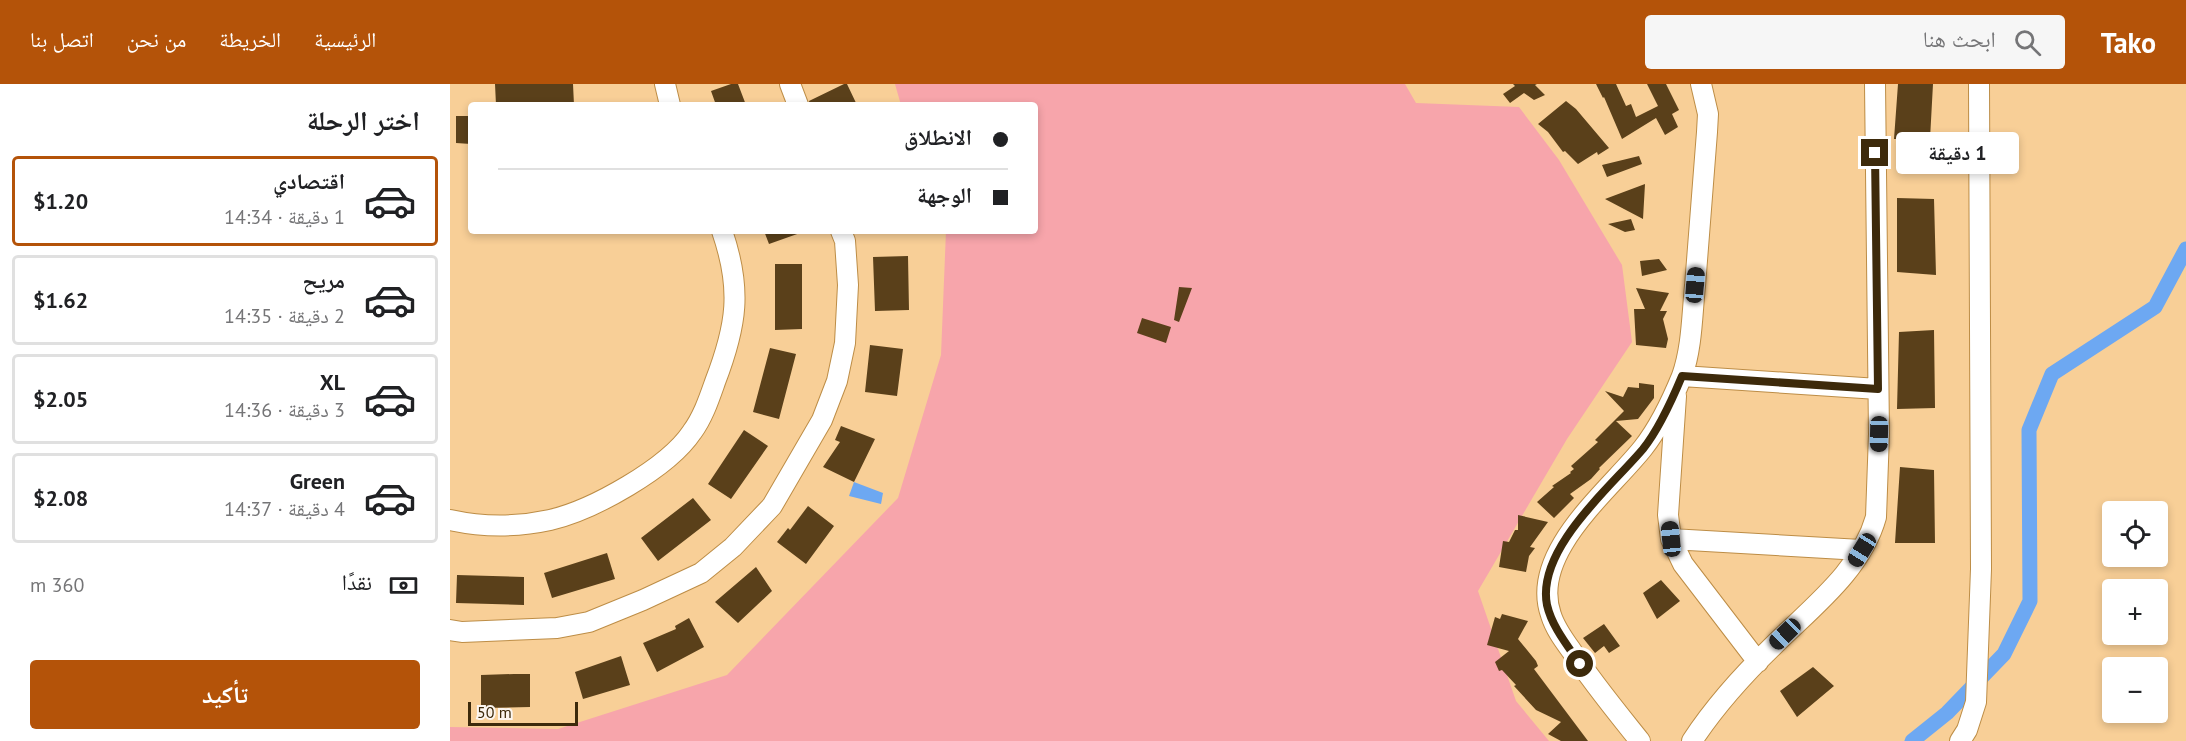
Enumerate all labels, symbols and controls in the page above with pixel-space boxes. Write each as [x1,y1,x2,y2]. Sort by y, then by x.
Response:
search box [1645,15,2065,69]
text: Tako [2101,24,2156,61]
text: ابحث هنا [1923,25,1996,53]
text: اتصل بنا [30,26,94,53]
text: من نحن [127,26,186,53]
text: الخريطة [219,26,281,53]
text: الرئيسية [314,26,376,53]
icon: search [2011,26,2044,59]
text: اختر الرحلة [307,103,420,137]
text: الانطلاق [904,123,972,151]
callout: 1 دقيقة [1896,132,2019,174]
route end [1861,139,1888,166]
text: 1 دقيقة [1928,140,1987,166]
text: اقتصادي [273,167,345,195]
icon: car [363,174,417,228]
text: الوجهة [917,181,972,209]
text: $1.20 [33,187,88,215]
text: 1 دقيقة · 14:34 [224,204,345,230]
text: مريح [302,266,345,294]
car [1684,266,1706,304]
icon: car [363,273,417,327]
text: $1.62 [33,286,88,314]
text: 2 دقيقة · 14:35 [224,303,345,329]
text: XL [320,368,345,396]
icon: car [363,372,417,426]
text: $2.05 [33,385,88,413]
text: 3 دقيقة · 14:36 [224,397,345,423]
car [1870,416,1888,452]
text: Green [290,467,345,495]
icon: car [363,471,417,525]
text: $2.08 [33,484,88,512]
text: 4 دقيقة · 14:37 [224,496,345,522]
map controls [2102,501,2168,723]
button: locate [2102,501,2168,567]
car [1660,520,1682,558]
car [1845,530,1879,570]
text: نقدًا [342,568,372,596]
icon: cash [387,569,420,602]
text: 360 m [30,572,84,598]
button: + [2102,579,2168,645]
car [1766,615,1804,653]
route start [1566,650,1593,677]
button: − [2102,657,2168,723]
button: تأكيد [30,660,420,729]
scale bar [468,699,578,726]
text: 50 m [477,702,512,722]

